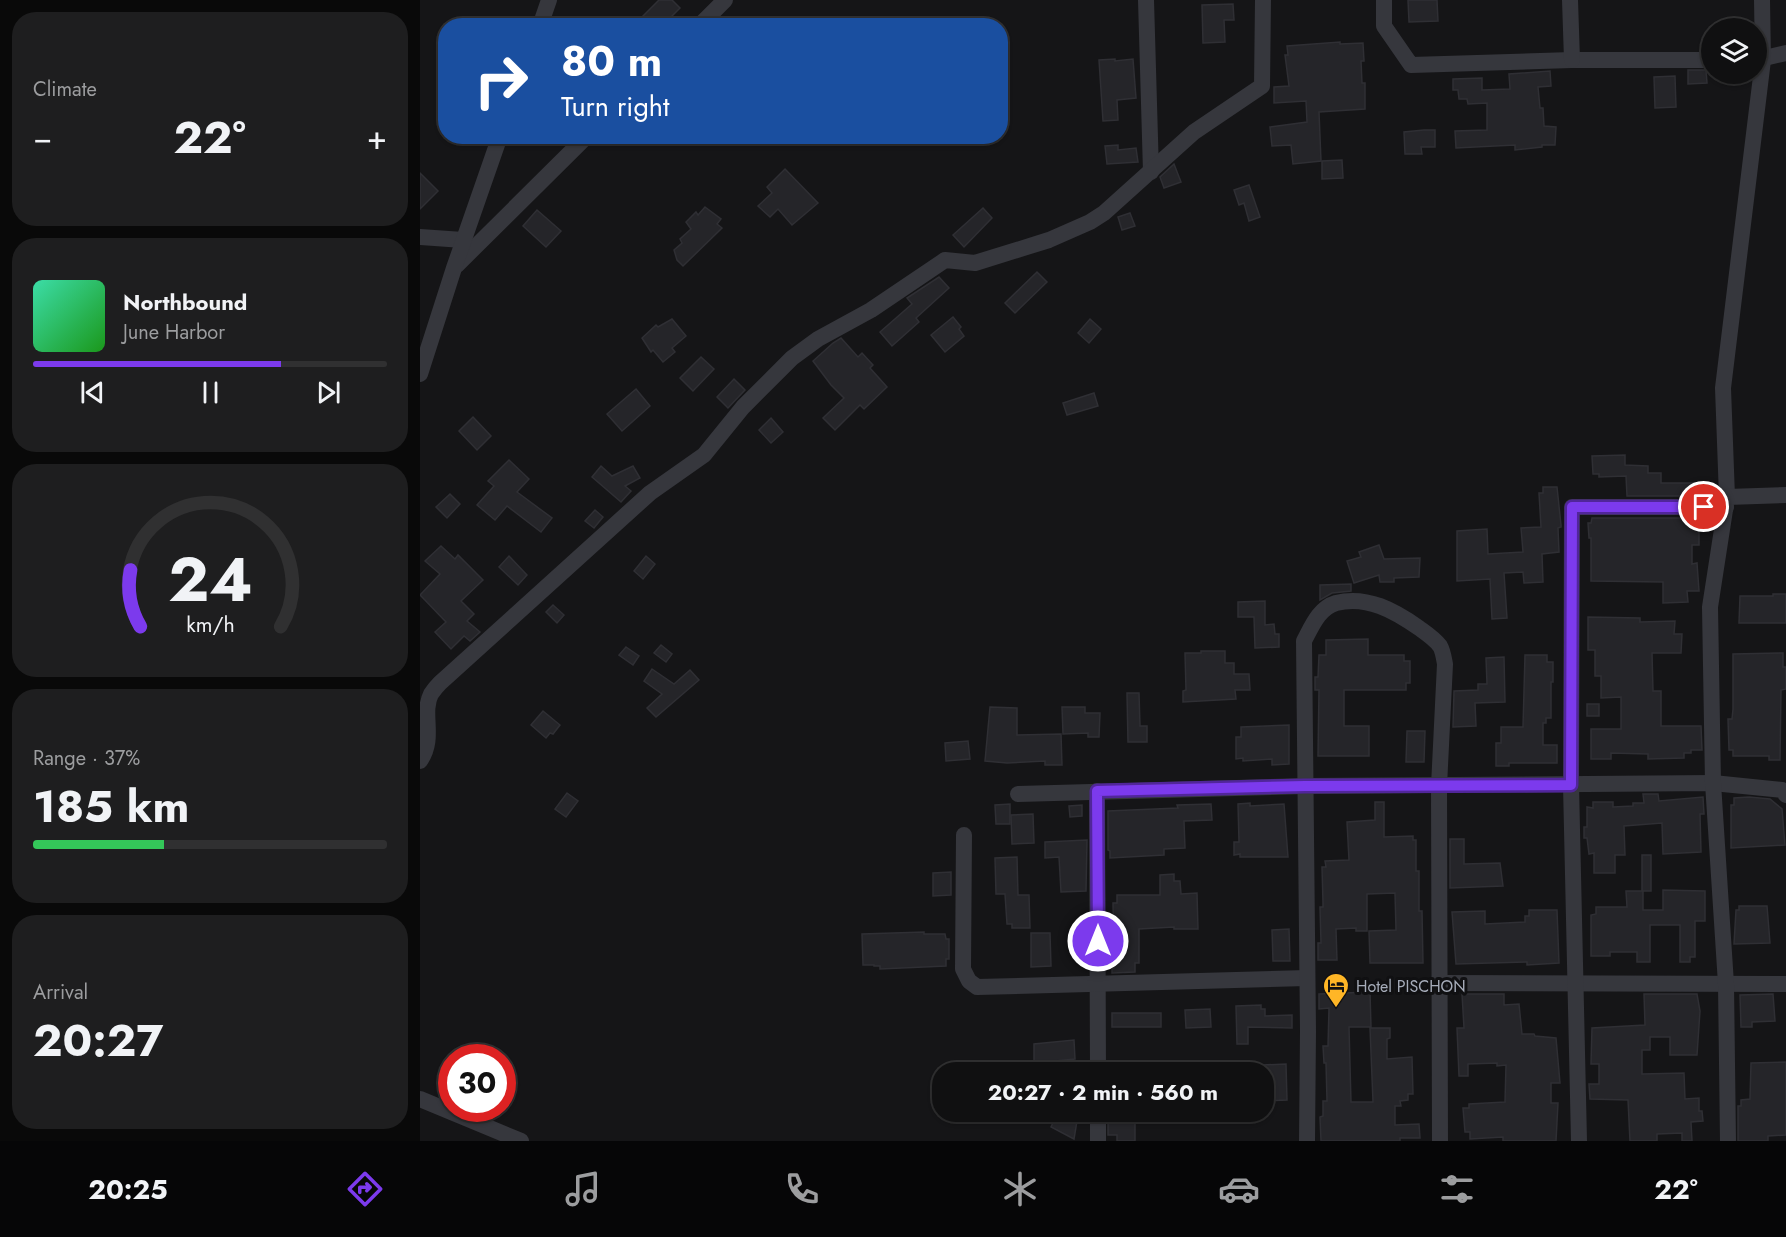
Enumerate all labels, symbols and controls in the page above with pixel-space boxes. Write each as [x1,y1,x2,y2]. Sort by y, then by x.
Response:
map controls [1701,18,1767,84]
button: layers [1701,18,1767,84]
text: 80 m [561,31,662,92]
icon: right [462,42,540,120]
text: Climate [33,75,97,104]
text: Turn right [561,87,669,126]
text: 22° [173,105,246,170]
text: − [33,114,52,161]
text: + [367,114,387,161]
text: Northbound [123,286,247,318]
text: June Harbor [123,318,225,347]
icon: previous [76,376,109,409]
icon: pause [194,376,227,409]
icon: next [312,376,345,409]
pin [1678,481,1729,532]
icon: arrive [1687,490,1720,523]
text: 24 [168,535,252,625]
text: km/h [186,610,234,641]
text: Range · 37% [33,744,140,773]
text: 185 km [33,774,190,839]
position arrow [1066,909,1130,973]
hotel icon: Hotel PISCHON [1321,971,1351,1009]
place label: Hotel PISCHON [1356,975,1466,998]
text: Arrival [33,978,88,1007]
text: 20:27 [33,1008,163,1073]
speed limit sign: 30 [438,1044,516,1122]
text: 20:27 · 2 min · 560 m [988,1076,1218,1108]
icon: directions [344,1168,386,1210]
icon: music [562,1168,604,1210]
icon: phone [781,1168,823,1210]
icon: climate [999,1168,1041,1210]
icon: car [1218,1168,1260,1210]
icon: filters [1436,1168,1478,1210]
text: 20:25 [88,1170,168,1209]
text: 22° [1654,1170,1698,1209]

